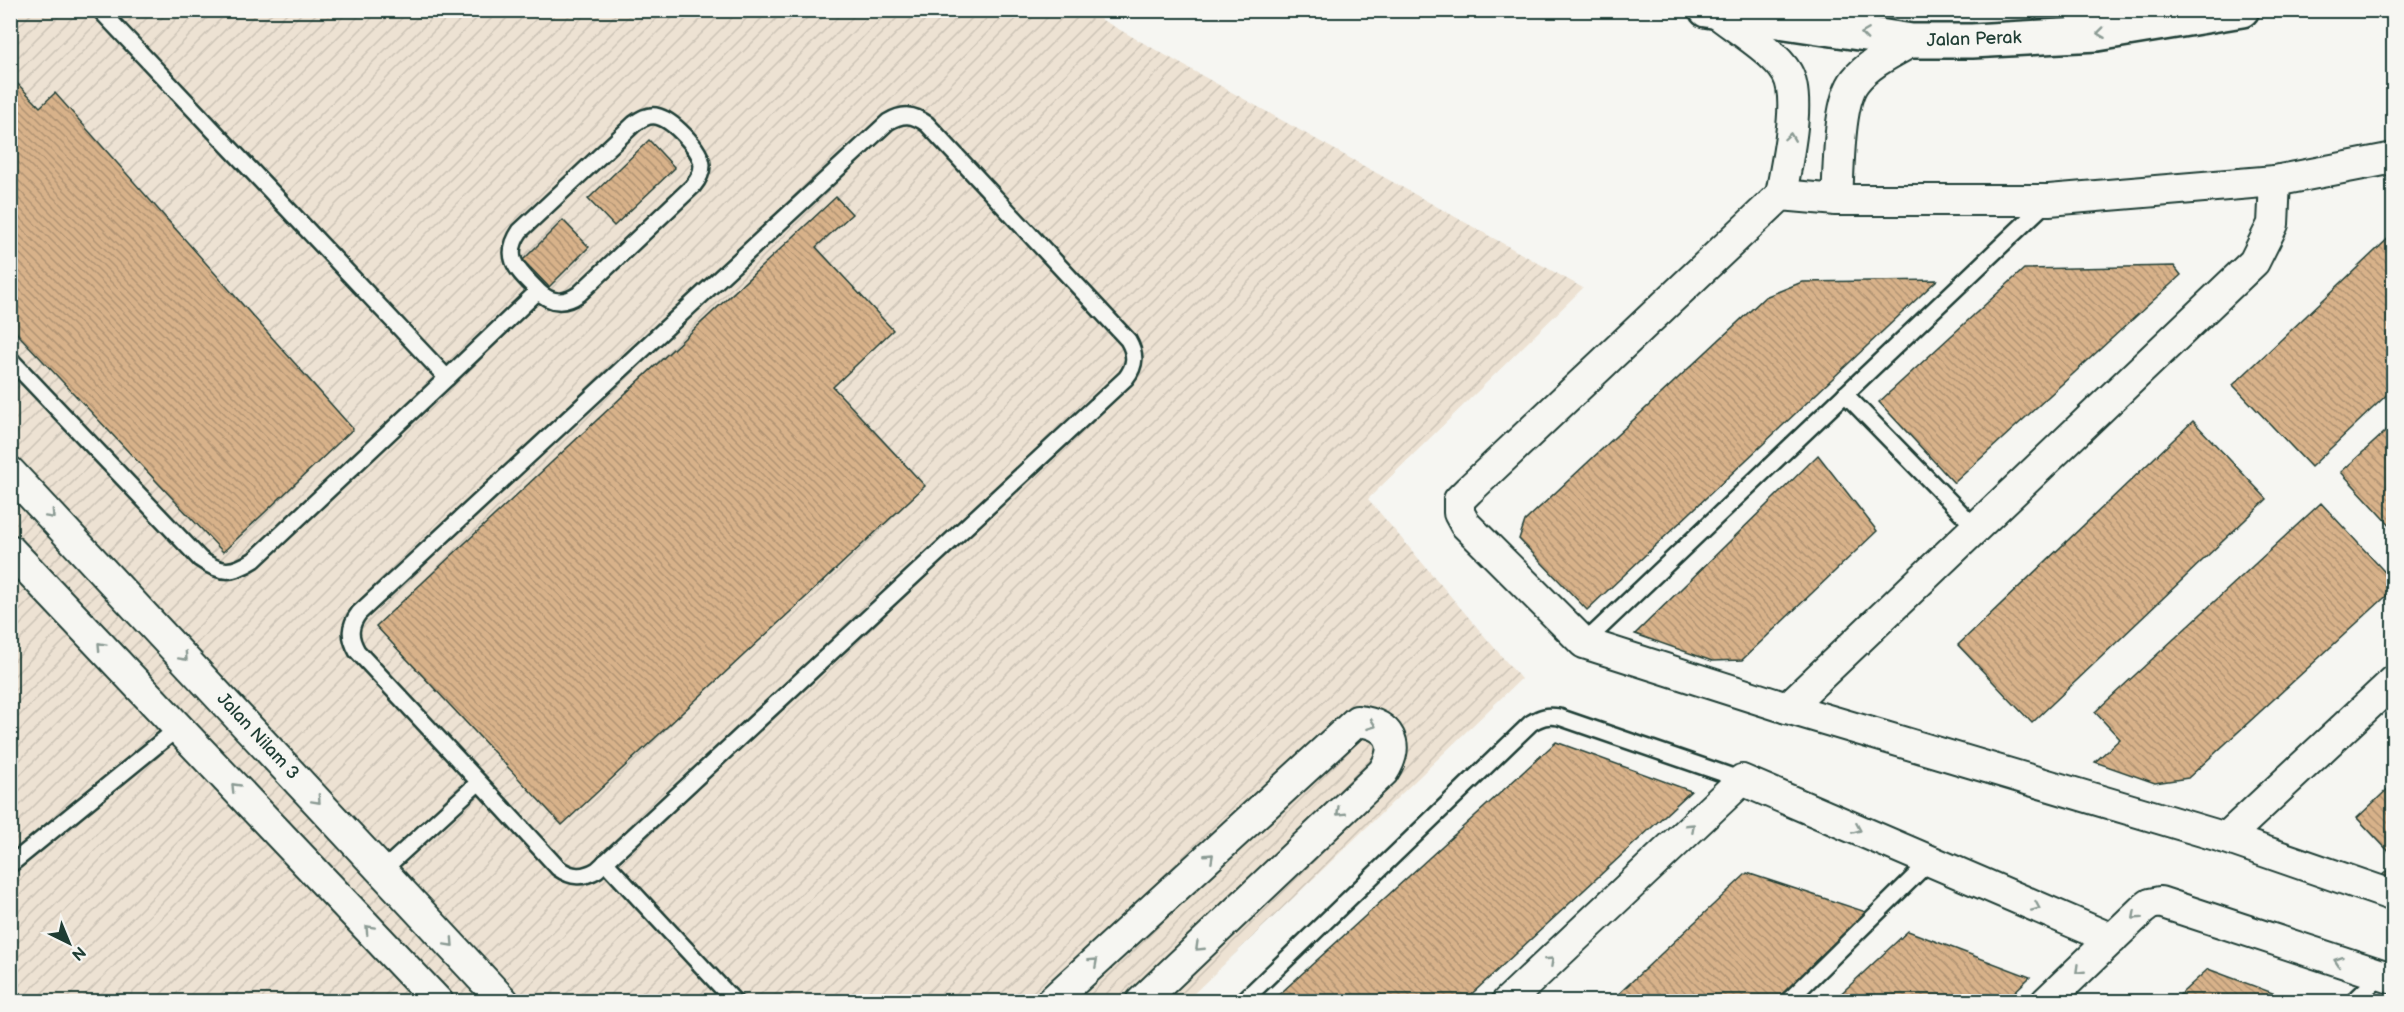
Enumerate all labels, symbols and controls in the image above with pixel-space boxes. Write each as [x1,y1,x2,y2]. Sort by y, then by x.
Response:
one-way arrow [2097,26,2106,38]
street label: Jalan Perak [1926,27,2022,51]
one-way arrow [1860,28,1870,40]
one-way arrow [1783,133,1795,142]
one-way arrow [43,508,54,519]
one-way arrow [97,642,108,653]
one-way arrow [177,651,188,661]
street label: Jalan Nilam 3 [212,688,304,784]
one-way arrow [1367,717,1377,730]
one-way arrow [231,783,242,794]
one-way arrow [310,793,321,803]
one-way arrow [1337,805,1347,816]
one-way arrow [1851,822,1862,834]
one-way arrow [1684,824,1695,835]
one-way arrow [1204,853,1214,864]
one-way arrow [2030,900,2041,912]
one-way arrow [2132,909,2143,920]
north arrow [39,913,99,973]
one-way arrow [366,925,377,936]
one-way arrow [443,936,454,946]
one-way arrow [1195,939,1206,950]
text: N [67,942,89,964]
one-way arrow [2333,955,2344,968]
one-way arrow [1088,958,1098,969]
one-way arrow [1542,958,1553,969]
one-way arrow [2075,963,2085,974]

